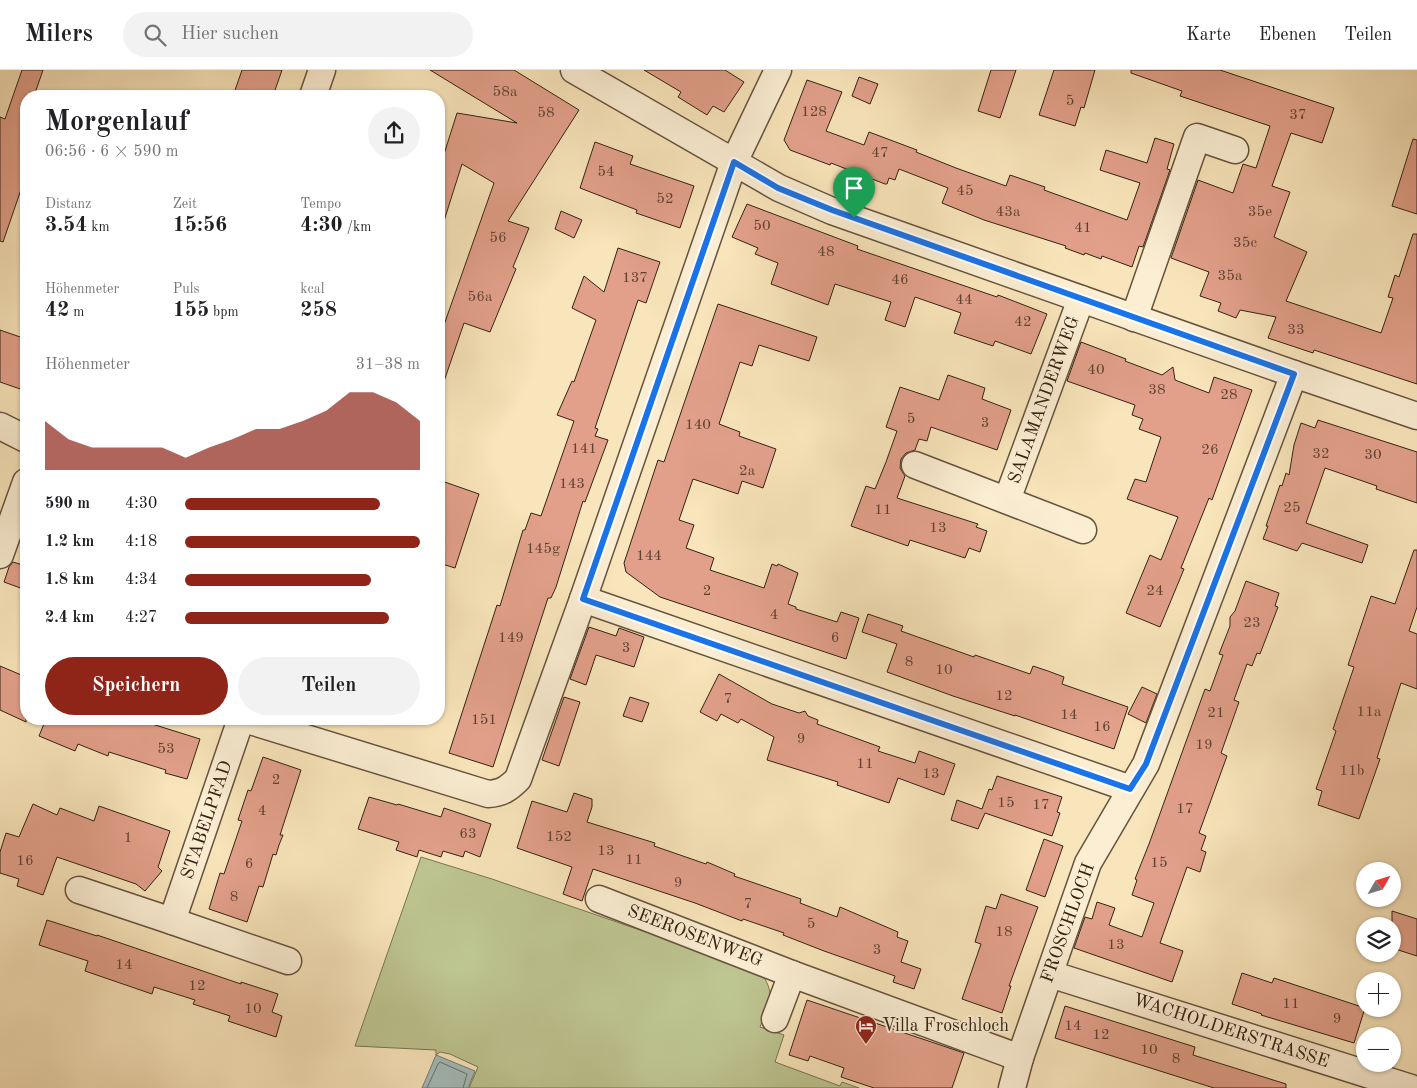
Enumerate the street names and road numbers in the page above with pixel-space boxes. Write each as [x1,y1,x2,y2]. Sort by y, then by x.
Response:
street label: SALAMANDERWEG [1005,314,1083,486]
street label: STABELPFAD [178,759,236,881]
street label: FROSCHLOCH [1038,861,1098,985]
street label: SEEROSENWEG [625,902,765,970]
street label: WACHOLDERSTRASSE [1131,991,1331,1071]

